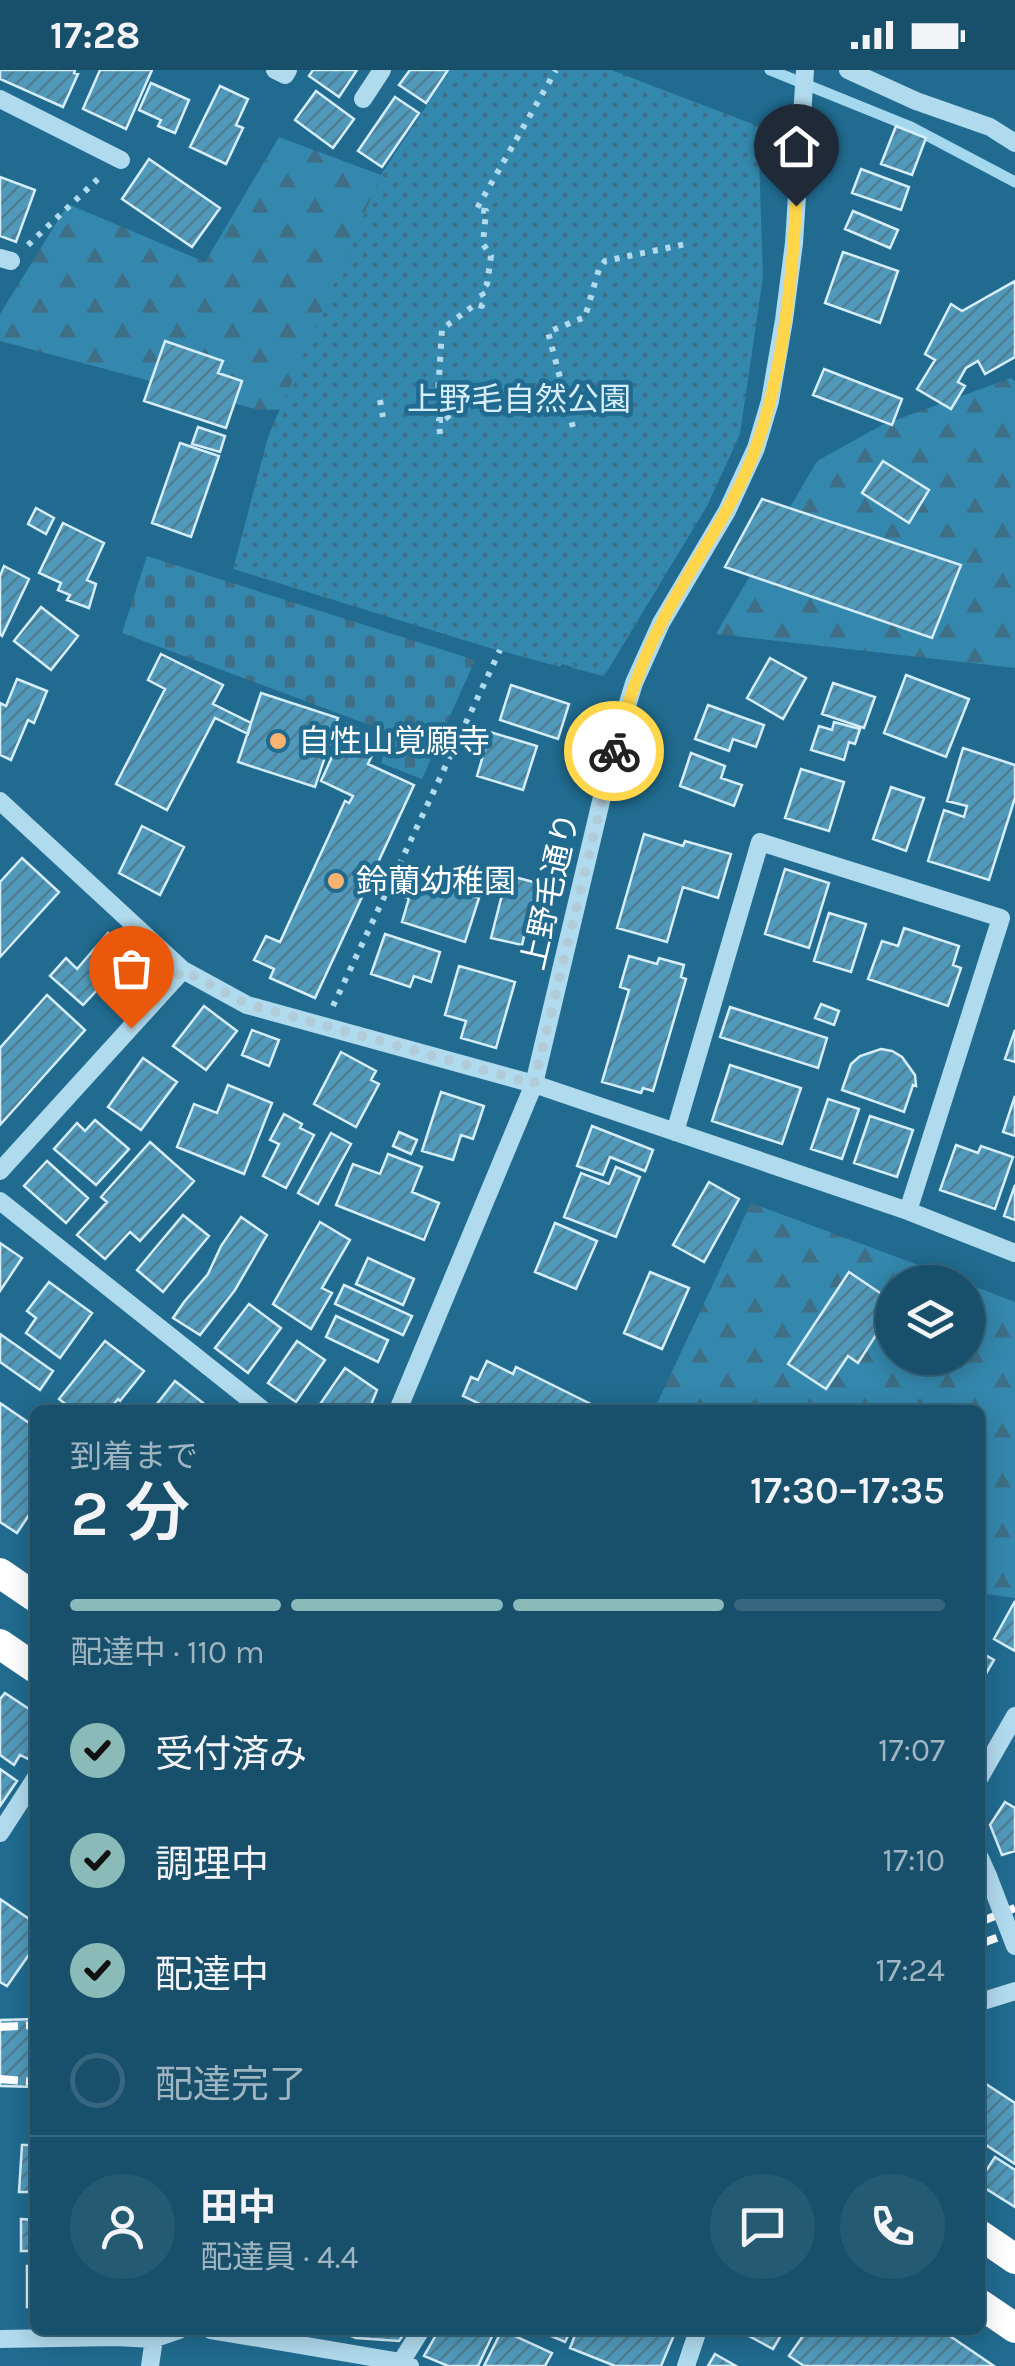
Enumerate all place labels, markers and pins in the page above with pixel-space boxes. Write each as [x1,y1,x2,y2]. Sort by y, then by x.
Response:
pin [754,104,839,207]
place label: 自性山覚願寺 [298,723,490,760]
marker: 自性山覚願寺 [267,730,289,752]
place label: 鈴蘭幼稚園 [356,863,516,900]
marker: 鈴蘭幼稚園 [325,870,347,892]
pin [89,926,174,1029]

